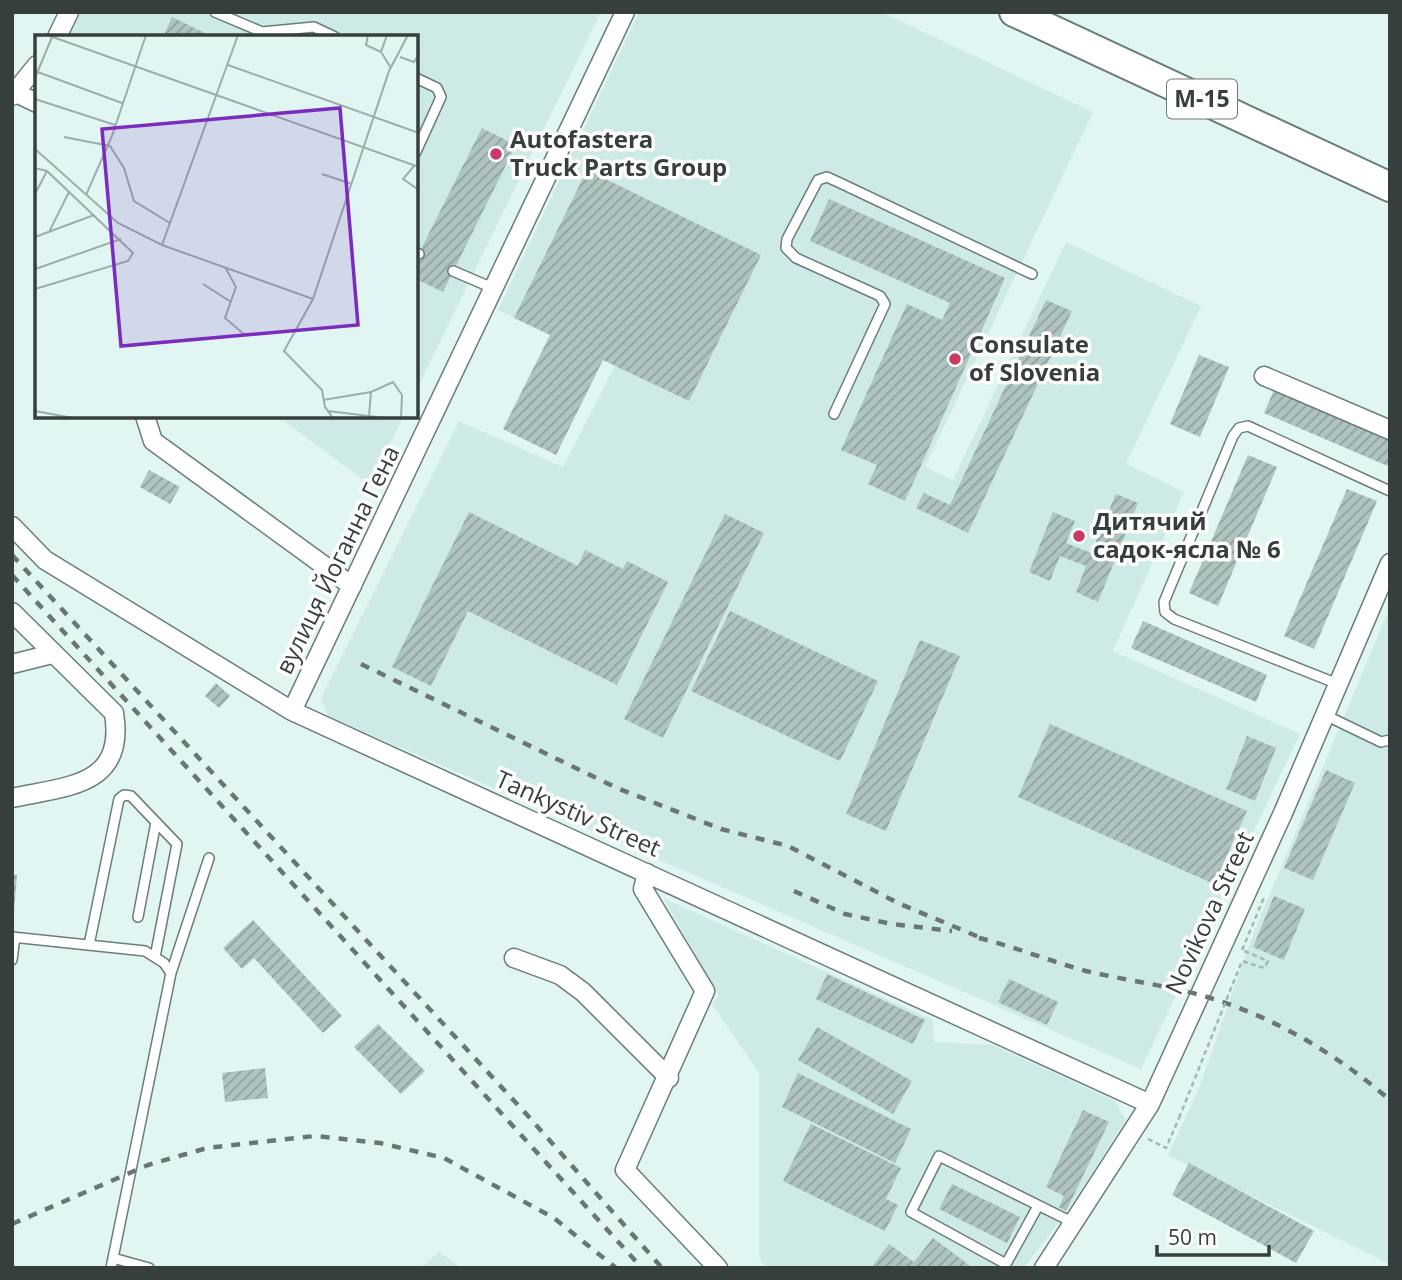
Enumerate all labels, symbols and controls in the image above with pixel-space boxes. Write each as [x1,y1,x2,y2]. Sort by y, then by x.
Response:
inset map [35,35,418,418]
road number: М-15 [1167,80,1237,118]
place label: Autofastera Truck Parts Group [510,122,727,183]
marker: Autofastera Truck Parts Group [488,146,504,162]
place label: Consulate of Slovenia [969,327,1100,388]
marker: Consulate of Slovenia [947,351,963,367]
street label: вулиця Йоганна Гена [267,440,406,679]
place label: Дитячий садок-ясла № 6 [1093,504,1281,565]
marker: Дитячий садок-ясла № 6 [1071,528,1087,544]
street label: Tankystiv Street [491,762,666,864]
street label: Novikova Street [1156,826,1261,999]
scale bar [1157,1214,1269,1258]
text: 50 m [1168,1223,1217,1251]

